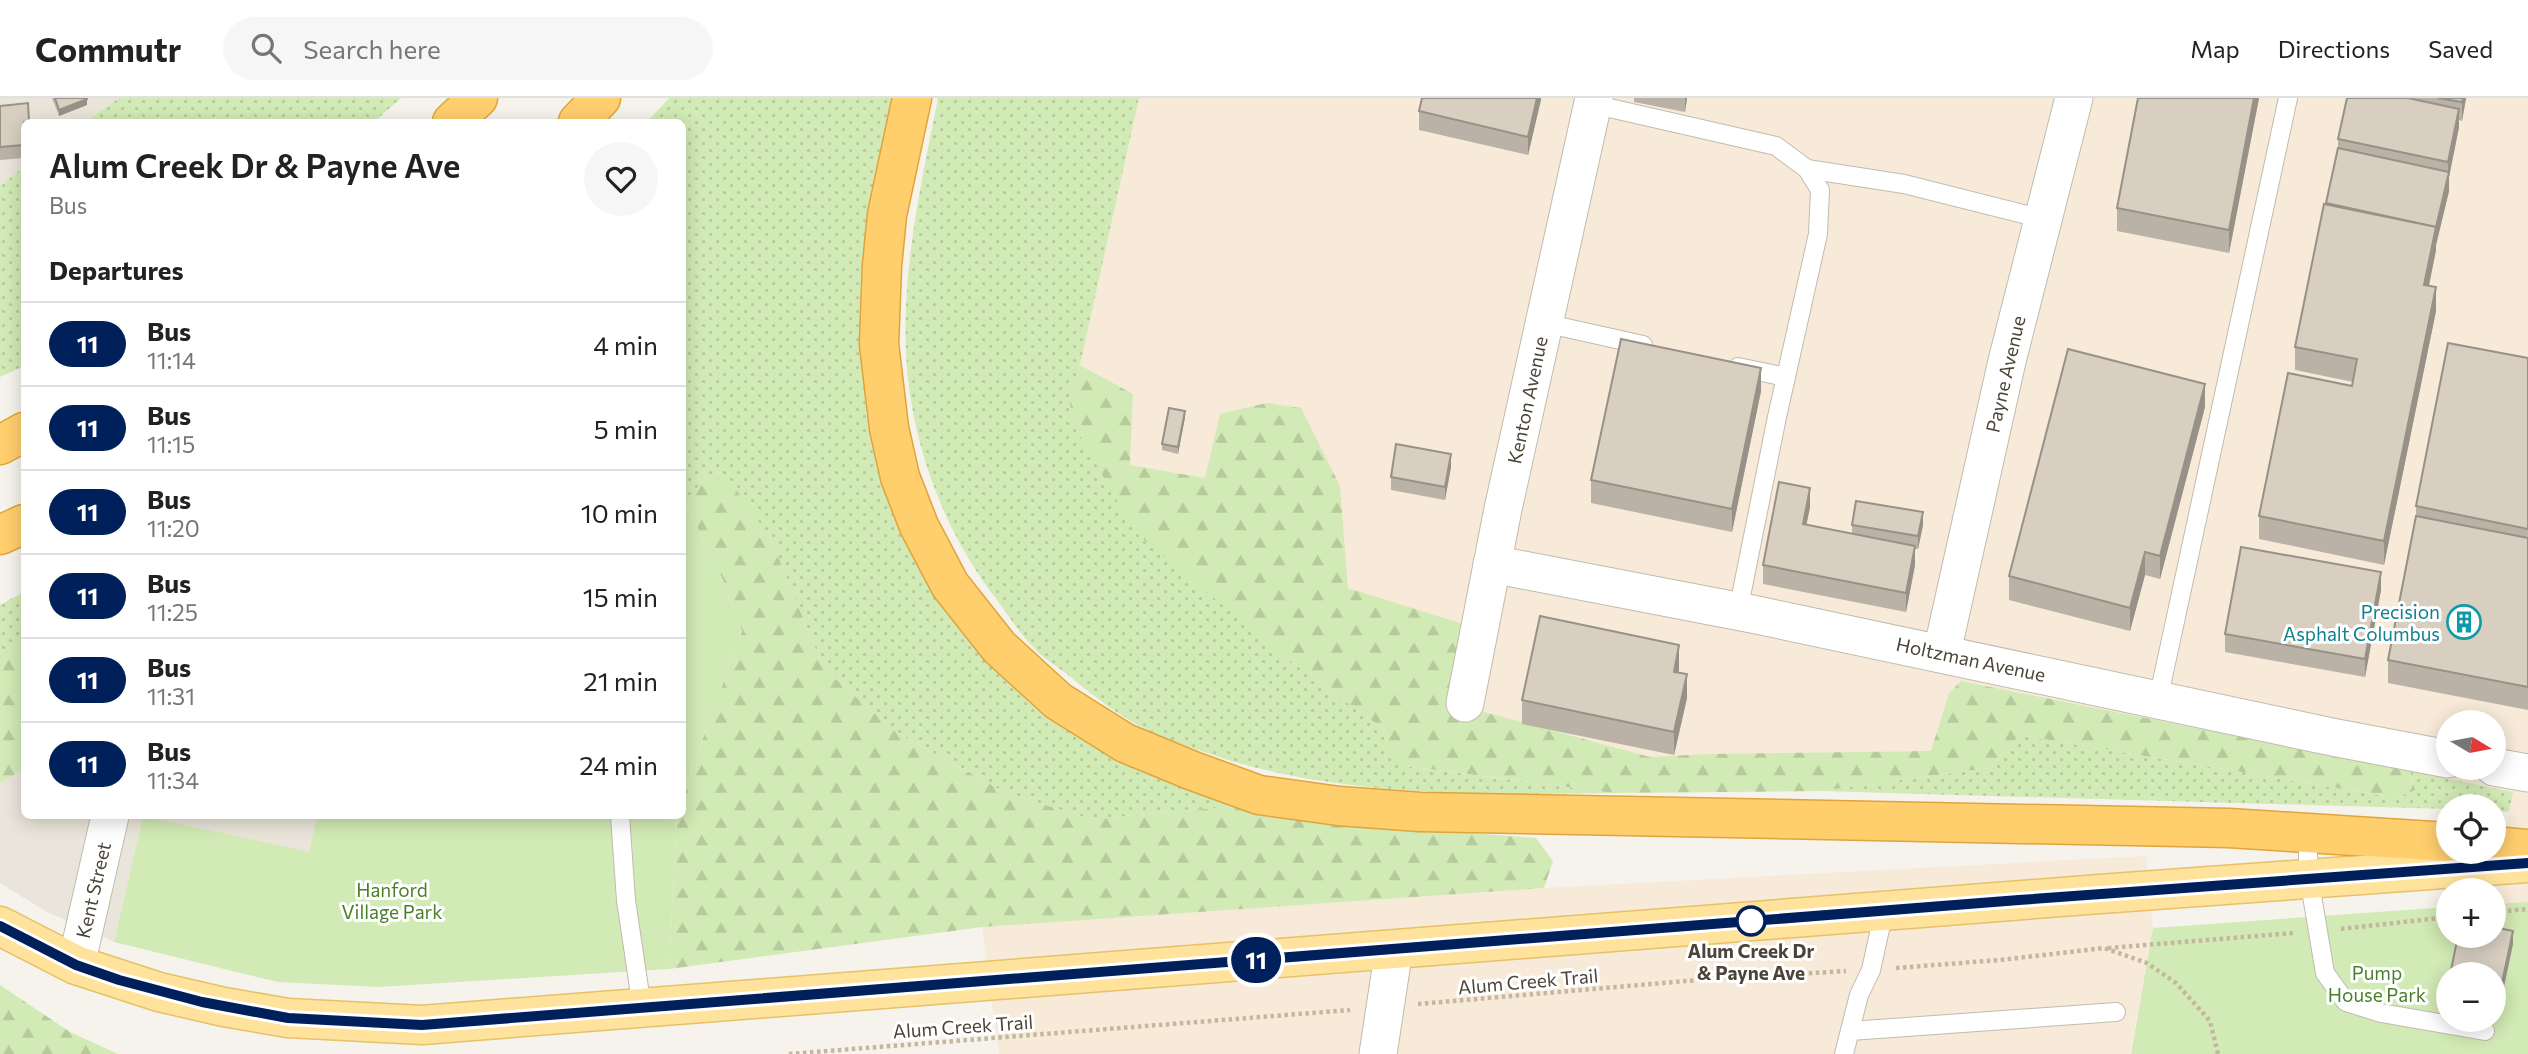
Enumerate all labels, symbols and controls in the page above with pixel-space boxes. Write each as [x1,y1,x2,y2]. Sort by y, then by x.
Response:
search box [223,17,713,80]
text: Commutr [35,28,181,69]
icon: search [247,29,285,67]
text: Search here [303,33,441,64]
text: Map [2190,34,2240,63]
text: Directions [2278,34,2390,63]
text: Saved [2428,34,2493,63]
button: heart [584,142,658,216]
text: Alum Creek Dr & Payne Ave [49,144,460,185]
text: Bus [49,191,87,219]
text: Departures [49,254,184,285]
street label: Payne Avenue [1980,313,2030,435]
text: Bus [147,315,191,346]
text: 11 [77,329,98,358]
text: 4 min [593,329,658,360]
street label: Kenton Avenue [1502,334,1552,466]
text: 11:14 [147,346,196,374]
text: Bus [147,399,191,430]
text: 11 [77,413,98,442]
text: 5 min [594,413,658,444]
text: 11:15 [147,430,195,458]
text: Bus [147,483,191,514]
text: 11 [77,497,98,526]
text: 10 min [581,497,658,528]
text: 11:20 [147,514,200,542]
text: Bus [147,567,191,598]
text: 11 [77,581,98,610]
text: 15 min [583,581,658,612]
text: 11:25 [147,598,198,626]
place label: Precision Asphalt Columbus [2283,600,2440,645]
building icon: Precision Asphalt Columbus [2445,603,2483,641]
street label: Holtzman Avenue [1894,632,2048,686]
text: Bus [147,651,191,682]
text: 11 [77,665,98,694]
text: 21 min [583,665,658,696]
text: 11:31 [147,682,195,710]
north arrow [2436,710,2506,780]
map controls [2436,710,2506,1032]
text: Bus [147,735,191,766]
text: 11 [77,749,98,778]
text: 24 min [579,749,658,780]
text: 11:34 [147,766,199,794]
button: locate [2436,794,2506,864]
street label: Kent Street [71,839,115,940]
park label: Hanford Village Park [341,878,443,923]
button: + [2436,878,2506,948]
marker: Alum Creek Dr & Payne Ave [1736,906,1766,936]
line badge: 11 [1224,937,1288,983]
place label: Alum Creek Dr & Payne Ave [1688,939,1815,984]
text: 11 [1245,945,1267,974]
park label: Pump House Park [2328,961,2426,1006]
button: − [2436,962,2506,1032]
street label: Alum Creek Trail [1457,963,1599,999]
street label: Alum Creek Trail [892,1010,1034,1042]

